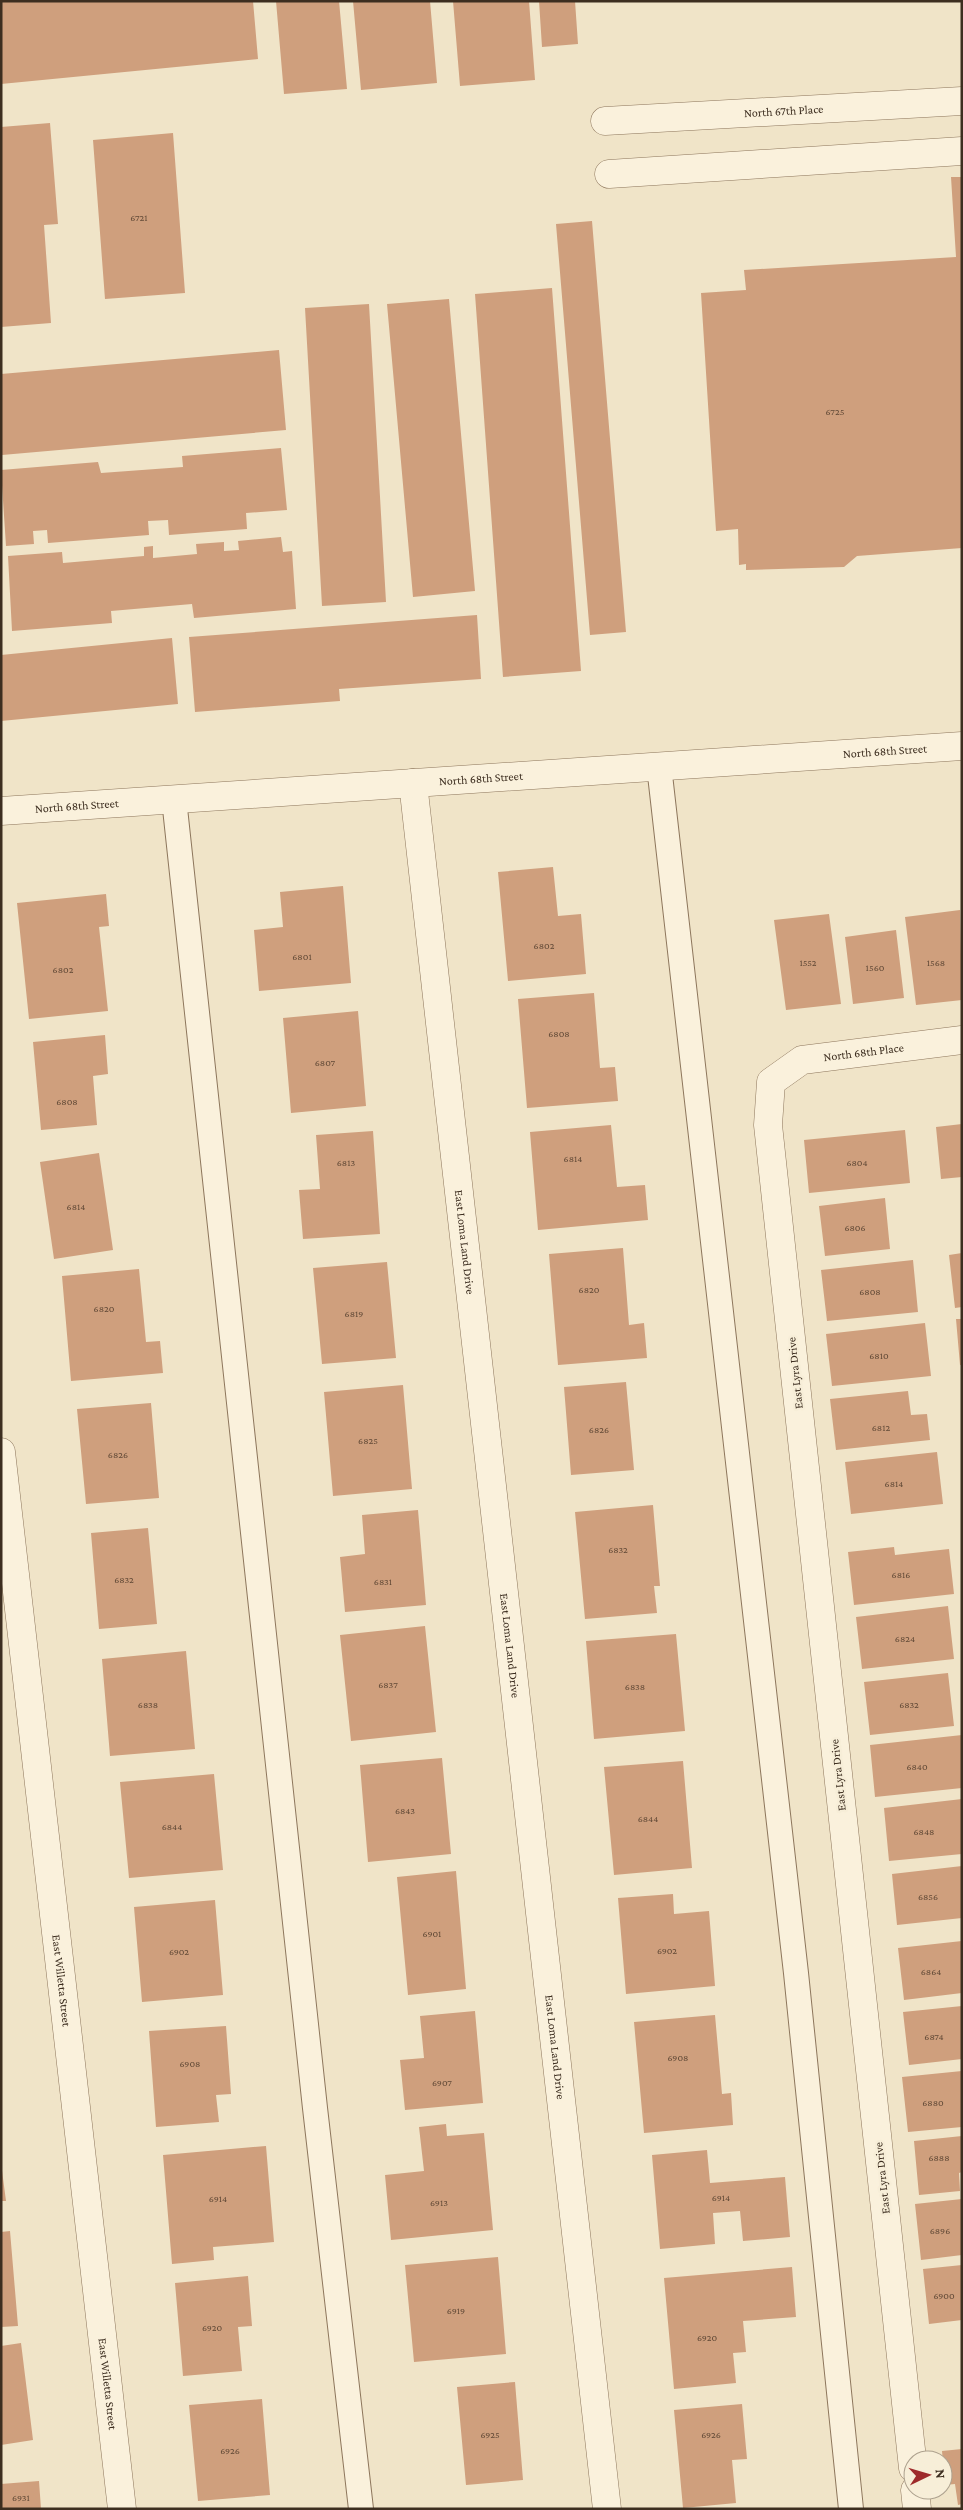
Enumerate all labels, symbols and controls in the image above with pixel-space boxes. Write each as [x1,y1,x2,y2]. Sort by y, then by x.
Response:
street label: North 67th Place [744,102,824,120]
house number: 6721 [130,212,148,223]
house number: 6725 [826,406,845,417]
street label: North 68th Street [843,741,928,761]
street label: North 68th Street [438,769,524,788]
street label: North 68th Street [34,796,120,816]
house number: 6802 [534,940,555,951]
house number: 6801 [292,951,312,962]
house number: 1552 [799,957,817,968]
house number: 1568 [927,957,945,968]
house number: 1560 [866,962,885,973]
house number: 6802 [53,964,74,975]
house number: 6808 [548,1028,570,1039]
street label: North 68th Place [823,1040,905,1064]
house number: 6807 [315,1057,336,1068]
house number: 6808 [56,1096,78,1107]
house number: 6814 [564,1153,582,1164]
house number: 6813 [337,1157,356,1168]
house number: 6804 [846,1157,868,1168]
street label: East Loma Land Drive [452,1189,477,1295]
house number: 6814 [67,1201,85,1212]
house number: 6806 [844,1222,866,1233]
house number: 6820 [579,1284,600,1295]
house number: 6808 [859,1286,881,1297]
house number: 6820 [94,1303,115,1314]
house number: 6819 [345,1308,363,1319]
street label: East Lyra Drive [784,1336,806,1410]
house number: 6810 [869,1350,889,1361]
house number: 6812 [872,1422,891,1433]
house number: 6826 [589,1424,609,1435]
house number: 6825 [358,1435,378,1446]
house number: 6826 [108,1449,128,1460]
house number: 6814 [885,1478,903,1489]
house number: 6832 [608,1544,628,1555]
house number: 6816 [892,1569,910,1580]
house number: 6832 [114,1574,134,1585]
house number: 6831 [374,1576,392,1587]
street label: East Loma Land Drive [497,1593,523,1699]
house number: 6824 [895,1633,915,1644]
house number: 6837 [378,1679,398,1690]
house number: 6838 [625,1681,645,1692]
house number: 6838 [138,1699,158,1710]
house number: 6832 [899,1699,919,1710]
street label: East Lyra Drive [827,1738,849,1812]
house number: 6840 [906,1761,928,1772]
house number: 6843 [395,1805,415,1816]
house number: 6844 [638,1813,658,1824]
house number: 6844 [162,1821,182,1832]
house number: 6848 [914,1826,934,1837]
house number: 6856 [918,1891,938,1902]
house number: 6901 [423,1928,441,1939]
street label: East Willetta Street [49,1934,74,2028]
house number: 6902 [657,1945,677,1956]
house number: 6902 [169,1946,189,1957]
house number: 6864 [921,1966,941,1977]
street label: East Loma Land Drive [542,1994,568,2100]
house number: 6874 [924,2031,944,2042]
house number: 6908 [668,2052,688,2063]
house number: 6908 [180,2058,200,2069]
house number: 6907 [432,2077,452,2088]
house number: 6880 [922,2097,944,2108]
street label: East Lyra Drive [871,2141,893,2215]
house number: 6888 [928,2152,950,2163]
house number: 6914 [712,2192,730,2203]
house number: 6914 [209,2193,227,2204]
house number: 6913 [430,2197,448,2208]
house number: 6896 [930,2225,950,2236]
house number: 6900 [933,2290,955,2301]
house number: 6919 [447,2305,465,2316]
house number: 6920 [202,2322,222,2333]
house number: 6920 [697,2332,717,2343]
street label: East Willetta Street [95,2337,120,2432]
house number: 6925 [480,2429,500,2440]
house number: 6926 [701,2429,721,2440]
house number: 6926 [220,2445,240,2456]
north arrow [903,2450,953,2500]
text: N [933,2468,949,2480]
house number: 6931 [12,2492,30,2503]

